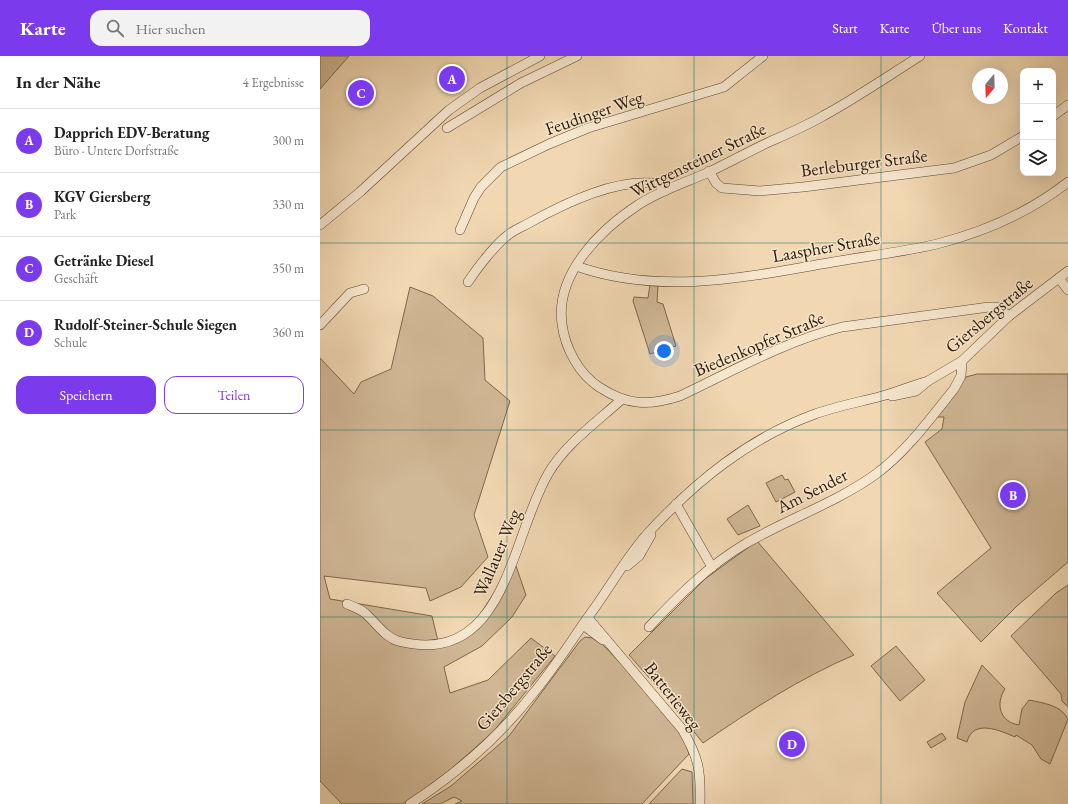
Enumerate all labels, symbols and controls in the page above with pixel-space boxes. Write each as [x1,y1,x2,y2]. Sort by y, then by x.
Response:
search box [90,10,370,46]
text: Karte [20,16,66,41]
icon: search [104,17,126,39]
text: Hier suchen [136,19,206,38]
text: Start [832,19,858,37]
text: Karte [880,19,909,37]
text: Über uns [931,19,981,37]
text: Kontakt [1003,19,1048,37]
pin: A [439,64,465,94]
north arrow [972,68,1008,104]
map controls [1020,68,1056,176]
button: + [1020,68,1056,104]
text: In der Nähe [16,71,101,93]
text: 4 Ergebnisse [243,74,304,91]
pin: C [348,78,374,108]
street label: Feudinger Weg [542,85,646,140]
button: − [1020,104,1056,140]
street label: Wittgensteiner Straße [626,117,770,202]
text: Dapprich EDV-Beratung [54,123,209,142]
text: A [24,132,34,149]
text: 300 m [273,132,304,149]
button: layers [1020,140,1056,176]
text: Büro · Untere Dorfstraße [54,142,179,159]
street label: Berleburger Straße [799,143,929,182]
text: KGV Giersberg [54,187,150,206]
text: B [25,196,33,213]
text: 330 m [273,196,304,213]
text: Park [54,206,76,223]
street label: Laaspher Straße [770,226,882,267]
text: Getränke Diesel [54,251,154,270]
text: C [24,260,34,277]
text: 350 m [273,260,304,277]
text: Geschäft [54,270,98,287]
street label: Giersbergstraße [940,271,1037,358]
street label: Biedenkopfer Straße [690,306,827,381]
text: Rudolf-Steiner-Schule Siegen [54,315,237,334]
text: D [24,324,34,341]
text: 360 m [273,324,304,341]
text: Schule [54,334,87,351]
your location [654,341,674,361]
button: Speichern [16,376,156,414]
button: Teilen [164,376,304,414]
street label: Am Sender [771,463,851,519]
pin: B [1000,480,1026,510]
street label: Wallauer Weg [468,505,525,600]
street label: Giersbergstraße [470,638,557,735]
street label: Batterieweg [640,657,707,735]
pin: D [779,729,805,759]

